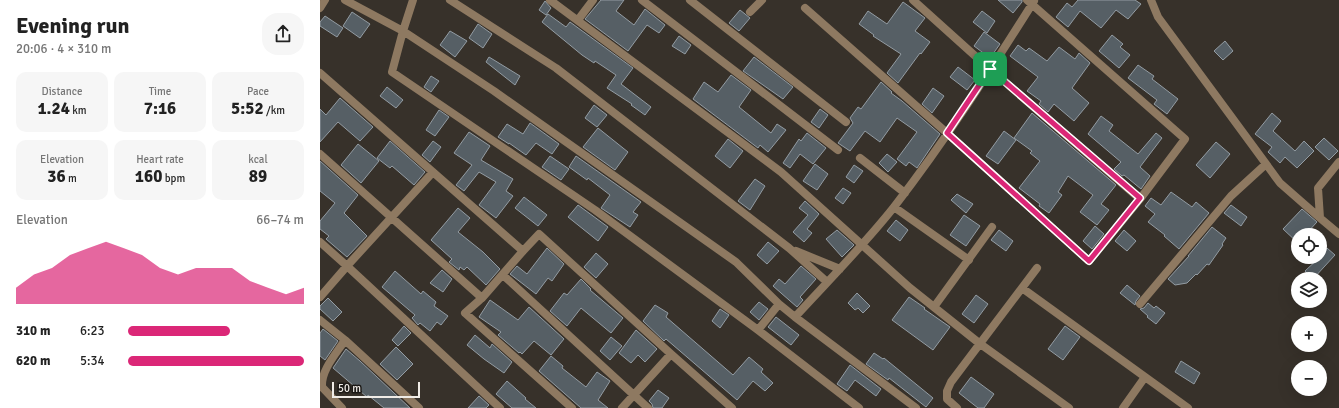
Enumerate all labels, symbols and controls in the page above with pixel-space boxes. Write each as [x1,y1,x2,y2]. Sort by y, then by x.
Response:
text: Evening run [16,12,130,39]
button: share [262,13,304,55]
text: 20:06 · 4 × 310 m [16,41,111,57]
pin [973,52,1007,86]
icon: arrive [979,58,1001,80]
text: Distance [42,85,82,98]
text: Time [149,85,171,98]
text: Pace [247,85,269,98]
text: 1.24 [37,98,70,119]
text: 7:16 [144,98,176,119]
text: 5:52 [231,98,264,119]
text: km [70,104,87,117]
text: /km [264,104,285,117]
text: Elevation [40,153,84,166]
text: Heart rate [136,153,184,166]
text: kcal [248,153,268,166]
text: 36 [47,166,66,187]
text: 160 [135,166,162,187]
text: 89 [249,166,267,187]
text: m [66,172,77,185]
text: bpm [162,172,185,185]
text: Elevation [16,212,68,228]
text: 66–74 m [256,212,304,228]
map controls [1291,228,1327,396]
button: locate [1291,228,1327,264]
button: layers [1291,272,1327,308]
button: + [1291,316,1327,352]
text: 310 m [16,323,50,339]
text: 6:23 [80,323,105,339]
text: 620 m [16,353,50,369]
text: 5:34 [80,353,105,369]
button: − [1291,360,1327,396]
scale bar [332,380,420,399]
text: 50 m [338,382,361,395]

